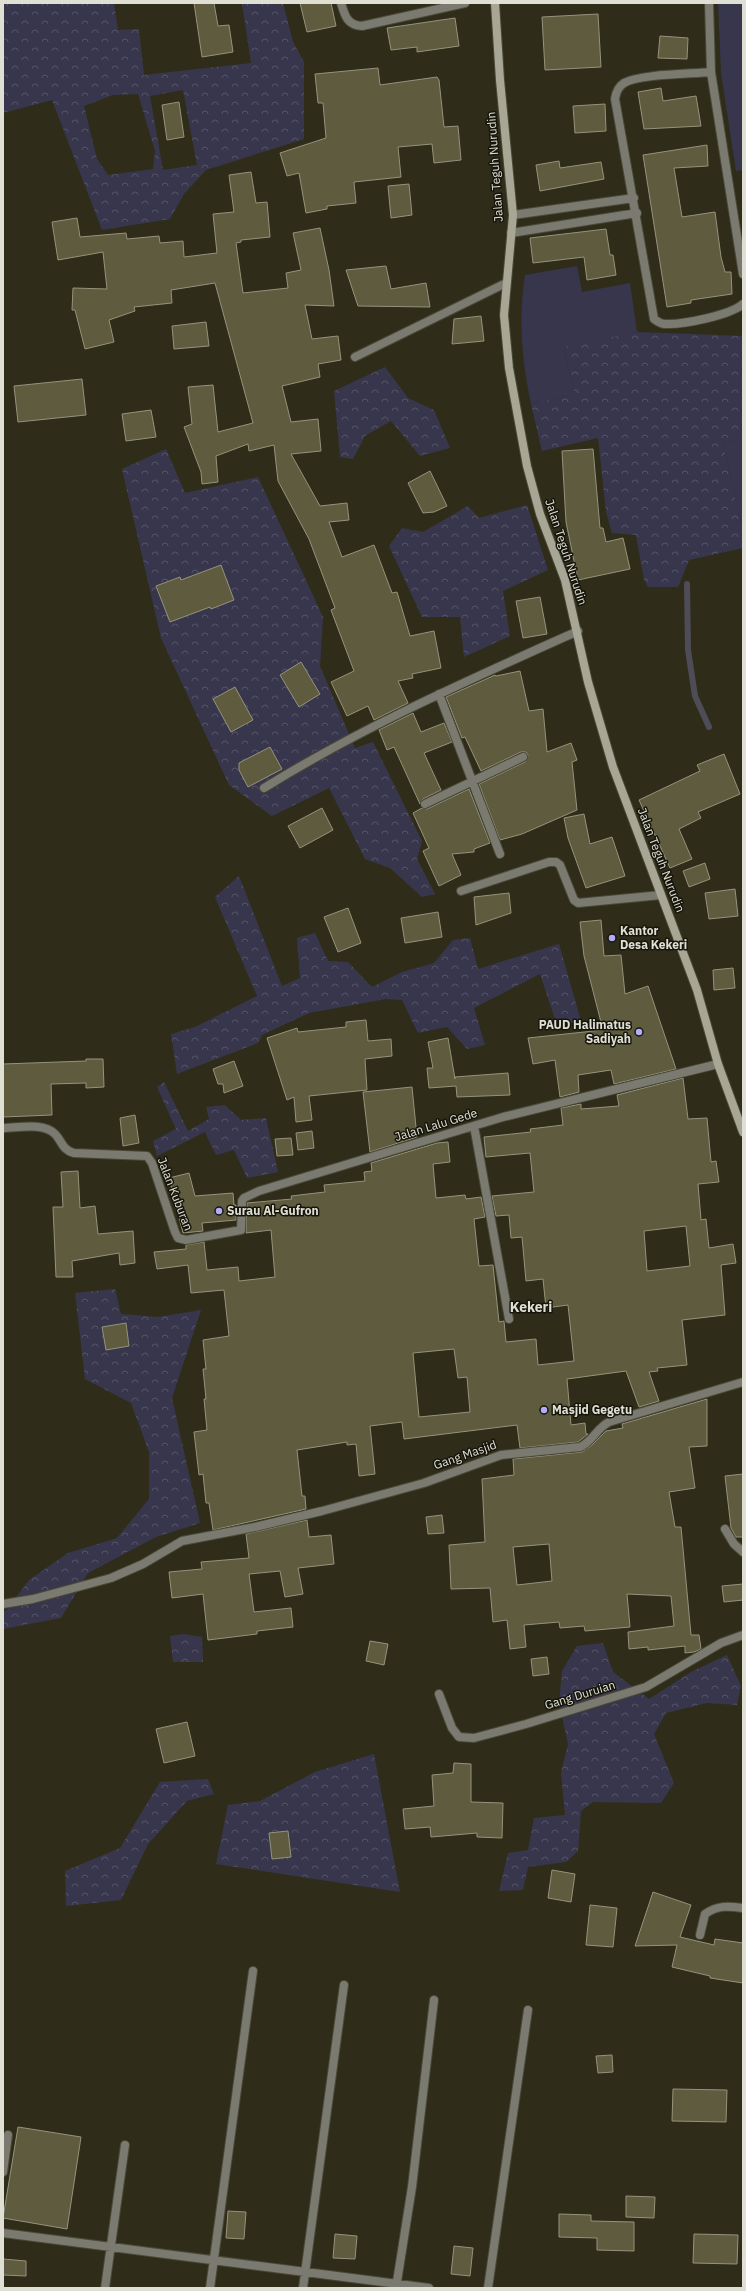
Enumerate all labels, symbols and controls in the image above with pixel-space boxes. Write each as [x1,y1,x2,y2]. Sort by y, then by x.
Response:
street label: Jalan Teguh Nurudin [483,111,506,223]
street label: Jalan Teguh Nurudin [542,497,591,607]
street label: Jalan Teguh Nurudin [635,806,688,914]
place label: Kantor Desa Kekeri [620,923,687,952]
marker: Kantor Desa Kekeri [607,933,617,943]
place label: PAUD Halimatus Sadiyah [539,1017,631,1046]
marker: PAUD Halimatus Sadiyah [634,1027,644,1037]
street label: Jalan Lalu Gede [393,1105,479,1144]
street label: Jalan Kuburan [155,1155,196,1233]
place label: Surau Al-Gufron [227,1203,319,1218]
marker: Surau Al-Gufron [214,1206,224,1216]
district label: Kekeri [510,1298,552,1316]
place label: Masjid Gegetu [552,1402,632,1417]
marker: Masjid Gegetu [539,1405,549,1415]
street label: Gang Masjid [431,1437,498,1472]
street label: Gang Duruian [543,1677,617,1712]

